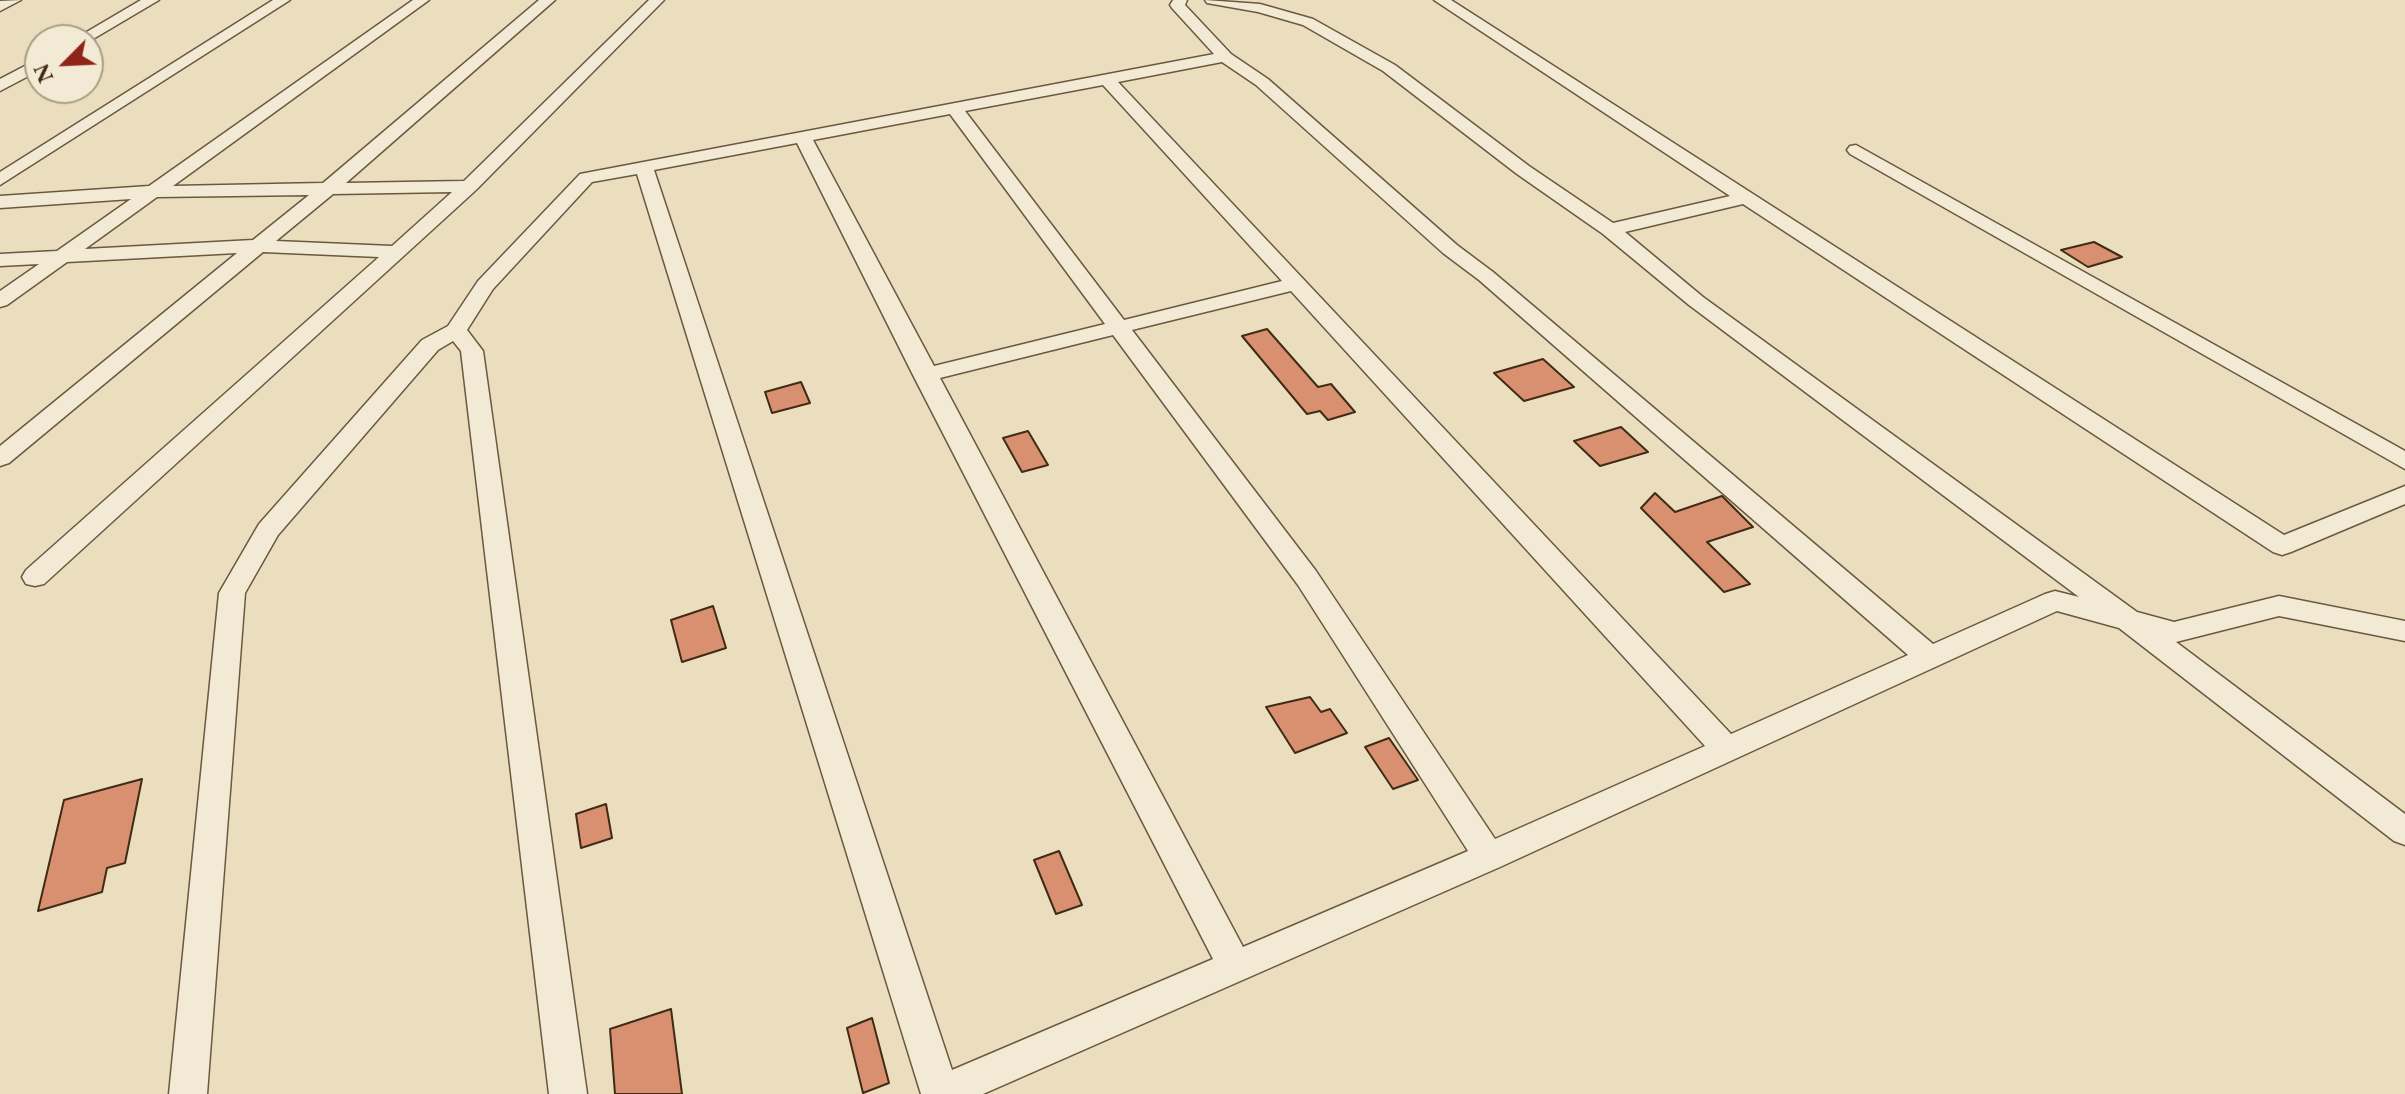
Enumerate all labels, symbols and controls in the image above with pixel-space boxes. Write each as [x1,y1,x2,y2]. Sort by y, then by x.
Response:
north arrow [24,24,104,104]
text: N [27,59,60,87]

